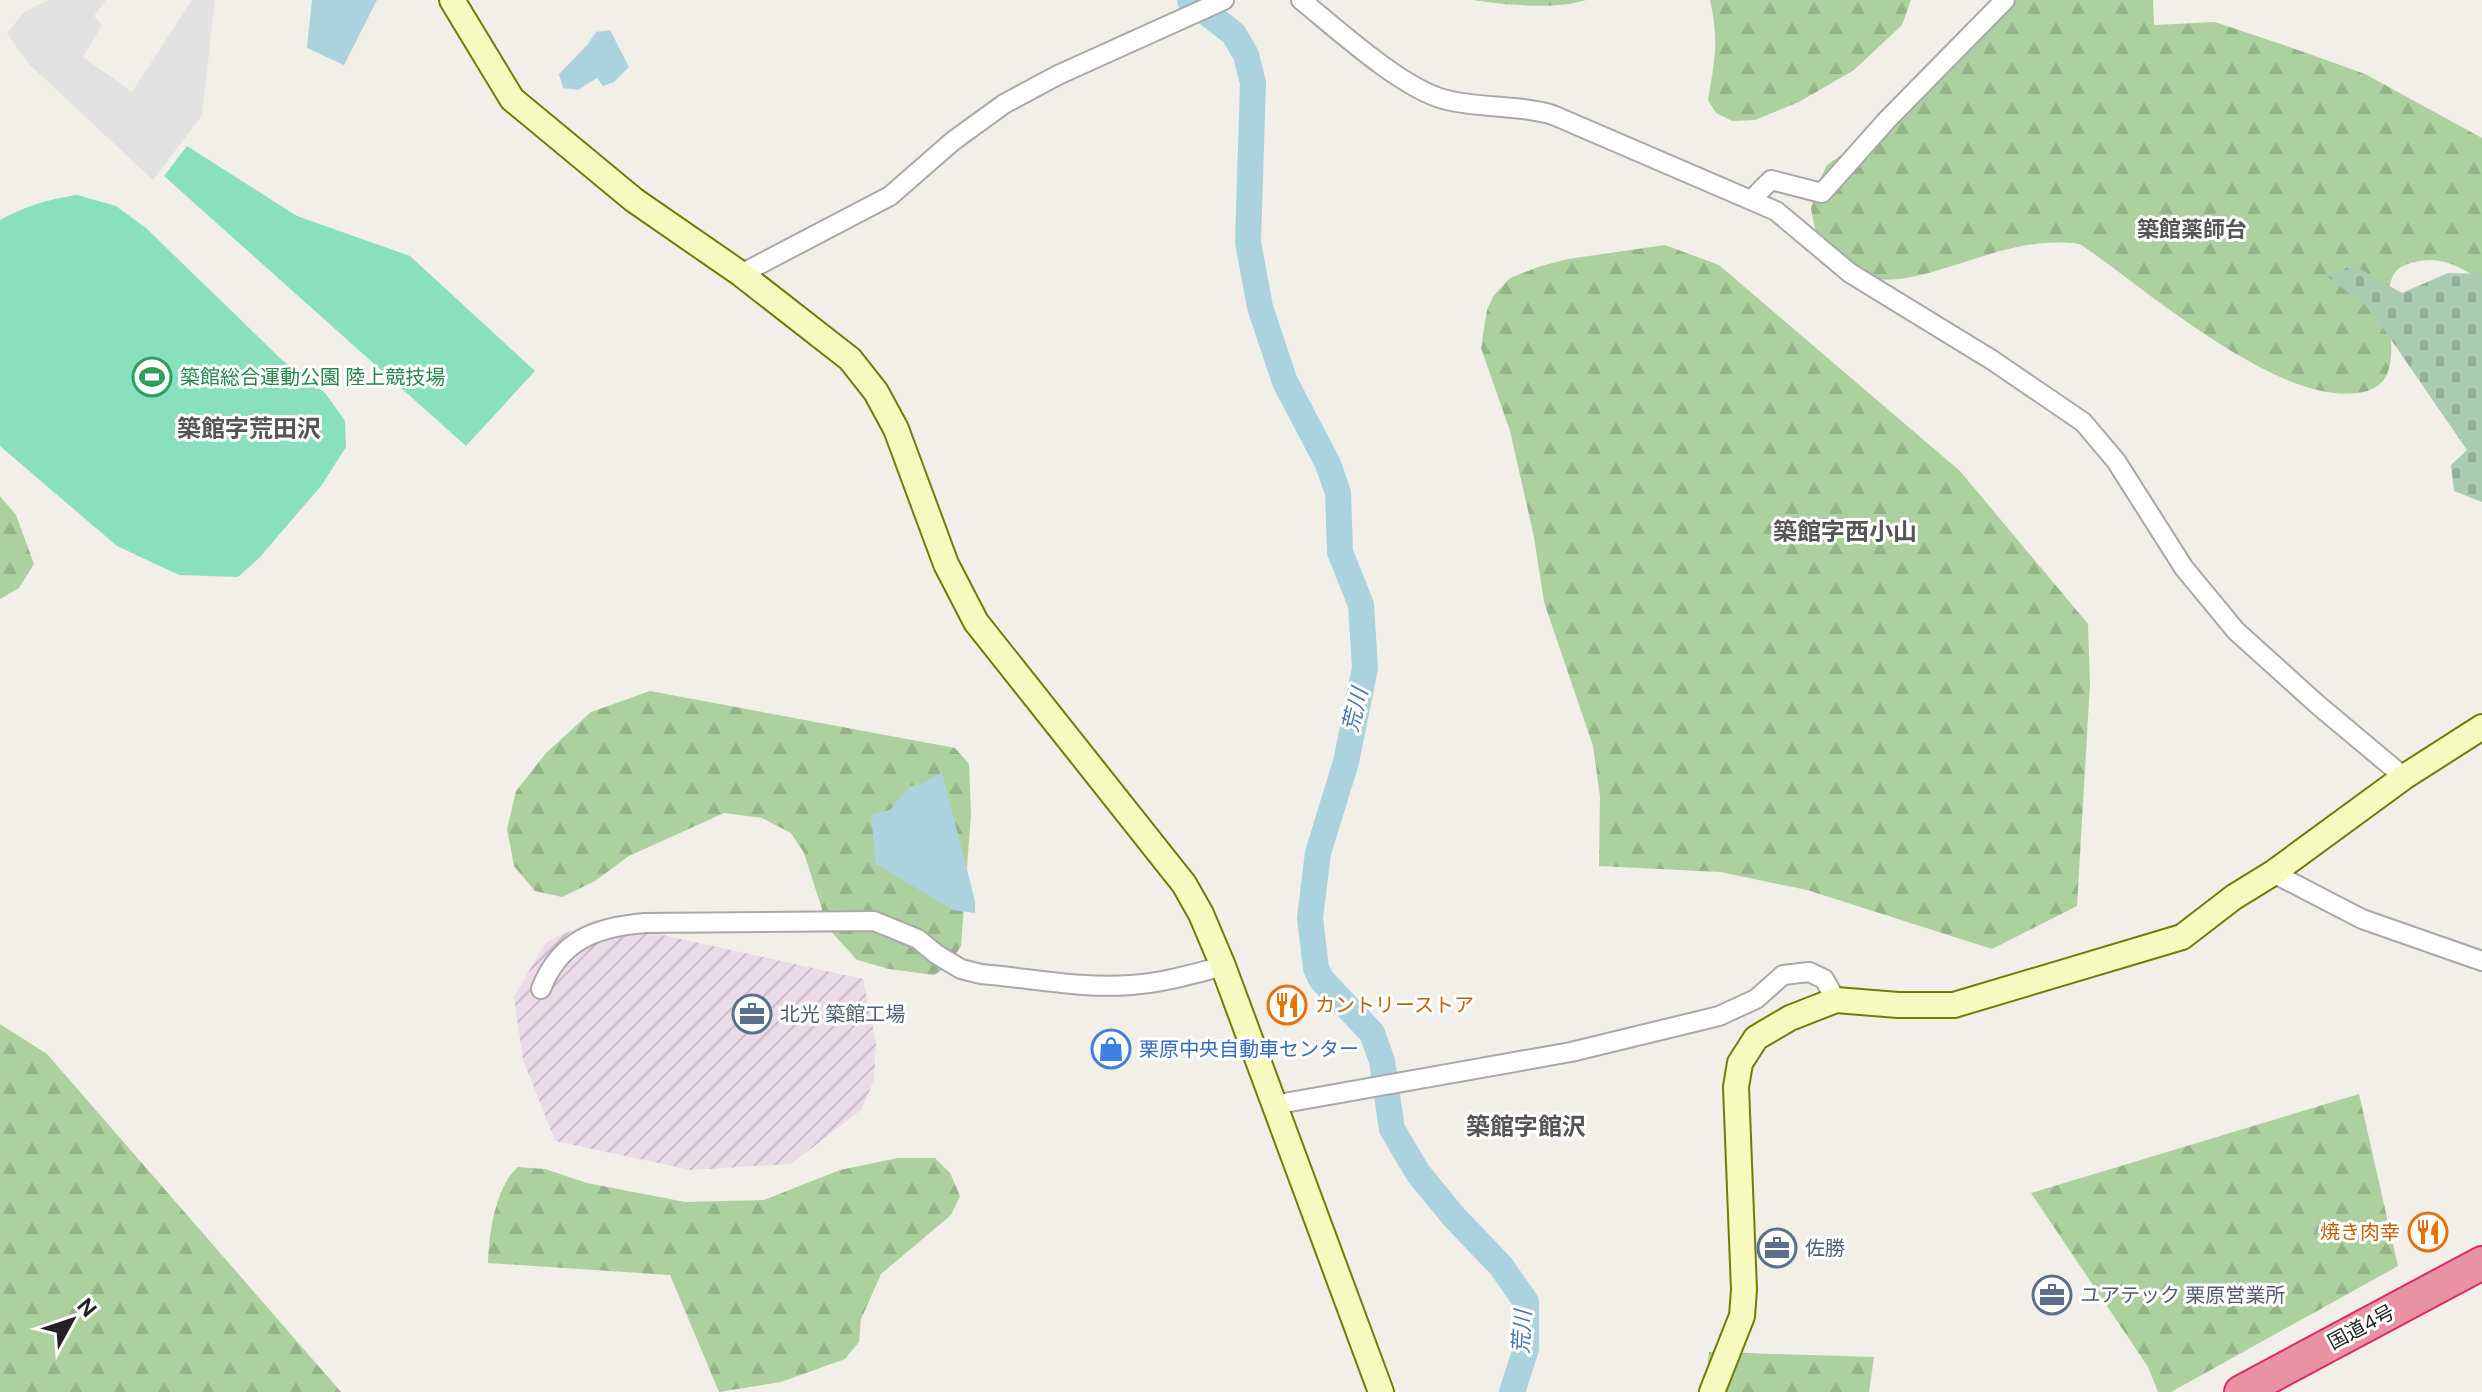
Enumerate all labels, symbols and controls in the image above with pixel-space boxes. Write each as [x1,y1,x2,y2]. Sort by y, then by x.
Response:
district label: 築館薬師台 [2137,215,2247,244]
sports icon: 築館総合運動公園 陸上競技場 [131,356,173,398]
place label: 築館総合運動公園 陸上競技場 [180,364,445,390]
district label: 築館字荒田沢 [177,413,321,444]
district label: 築館字西小山 [1773,516,1917,547]
water label: 荒川 [1336,683,1375,735]
restaurant icon: カントリーストア [1266,984,1308,1026]
place label: カントリーストア [1315,992,1474,1018]
office icon: 北光 築館工場 [731,993,773,1035]
place label: 北光 築館工場 [780,1001,905,1027]
shop icon: 栗原中央自動車センター [1090,1028,1132,1070]
place label: 栗原中央自動車センター [1139,1036,1359,1062]
district label: 築館字館沢 [1466,1111,1586,1142]
restaurant icon: 焼き肉幸 [2407,1211,2449,1253]
place label: 焼き肉幸 [2320,1219,2400,1245]
office icon: 佐勝 [1756,1227,1798,1269]
place label: 佐勝 [1805,1235,1845,1261]
office icon: ユアテック 栗原営業所 [2031,1274,2073,1316]
north arrow [32,1280,112,1360]
place label: ユアテック 栗原営業所 [2080,1282,2285,1308]
text: N [71,1292,103,1323]
street label: 国道4号 [2323,1299,2399,1355]
water label: 荒川 [1506,1307,1538,1355]

